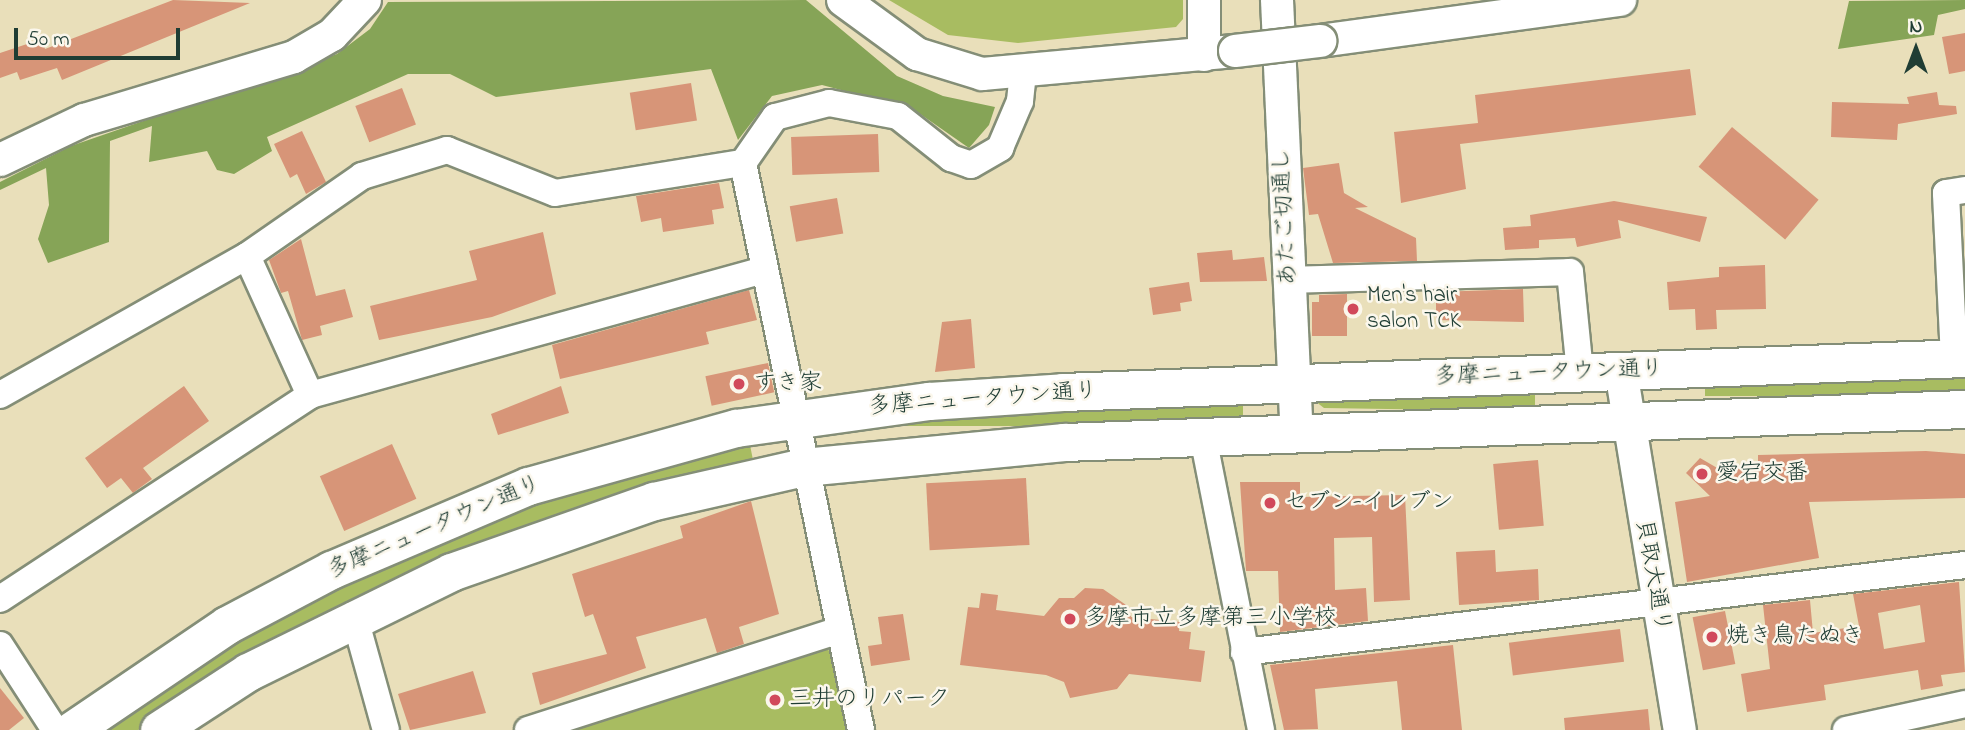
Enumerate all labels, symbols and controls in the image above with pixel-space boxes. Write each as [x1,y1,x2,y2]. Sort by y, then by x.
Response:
scale bar [18,14,184,58]
north arrow [1881,14,1951,84]
text: N [1910,14,1922,41]
text: 50 m [27,25,70,55]
street label: あたご切通し [1269,147,1303,287]
place label: Men's hair salon TCK [1367,282,1461,336]
marker: Men's hair salon TCK [1345,301,1361,317]
street label: 多摩ニュータウン通り [1434,356,1664,392]
place label: すき家 [753,370,822,398]
marker: すき家 [731,376,747,392]
street label: 多摩ニュータウン通り [867,378,1099,422]
place label: 愛宕交番 [1716,460,1808,488]
marker: 愛宕交番 [1694,466,1710,482]
street label: 多摩ニュータウン通り [324,470,546,586]
place label: セブン-イレブン [1284,489,1454,517]
marker: セブン-イレブン [1262,495,1278,511]
street label: 貝取大通り [1628,517,1676,635]
place label: 多摩市立多摩第三小学校 [1084,605,1337,633]
marker: 多摩市立多摩第三小学校 [1062,611,1078,627]
place label: 焼き鳥たぬき [1726,623,1864,651]
marker: 焼き鳥たぬき [1704,629,1720,645]
place label: 三井のリパーク [789,686,950,714]
marker: 三井のリパーク [767,692,783,708]

